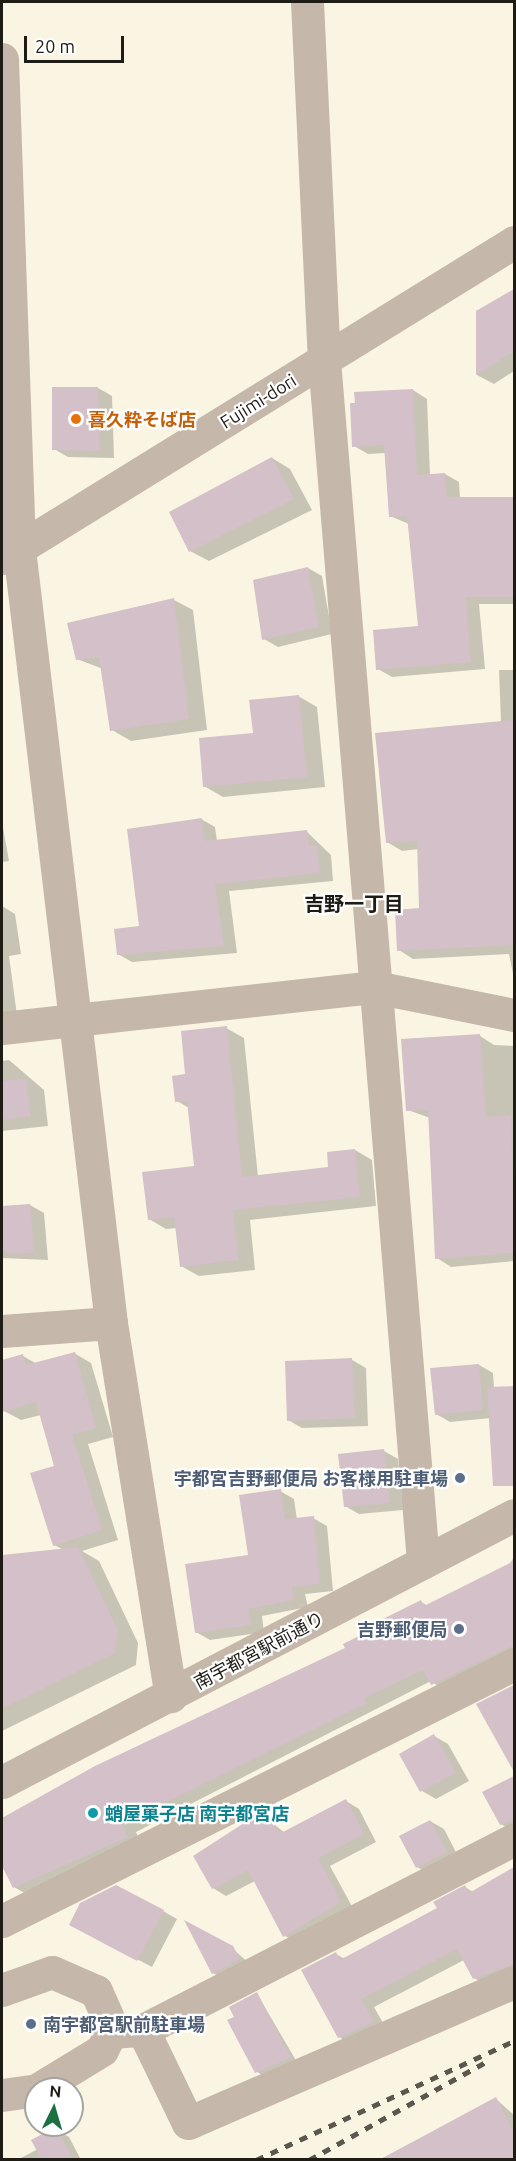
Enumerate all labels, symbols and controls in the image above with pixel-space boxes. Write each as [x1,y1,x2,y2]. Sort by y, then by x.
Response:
scale bar [27,24,128,62]
text: 20 m [35,36,75,56]
street label: Fujimi-dori [216,369,300,433]
place label: 喜久粋そば店 [88,408,196,430]
marker: 喜久粋そば店 [69,412,83,426]
district label: 吉野一丁目 [304,891,404,915]
place label: 宇都宮吉野郵便局 お客様用駐車場 [174,1467,448,1489]
marker: 宇都宮吉野郵便局 お客様用駐車場 [453,1471,467,1485]
street label: 南宇都宮駅前通り [190,1607,328,1693]
place label: 吉野郵便局 [357,1618,447,1640]
marker: 吉野郵便局 [452,1622,466,1636]
place label: 蛸屋菓子店 南宇都宮店 [105,1802,289,1824]
marker: 蛸屋菓子店 南宇都宮店 [86,1806,100,1820]
place label: 南宇都宮駅前駐車場 [43,2013,205,2035]
marker: 南宇都宮駅前駐車場 [24,2017,38,2031]
north arrow [24,2077,84,2137]
text: N [49,2082,62,2101]

